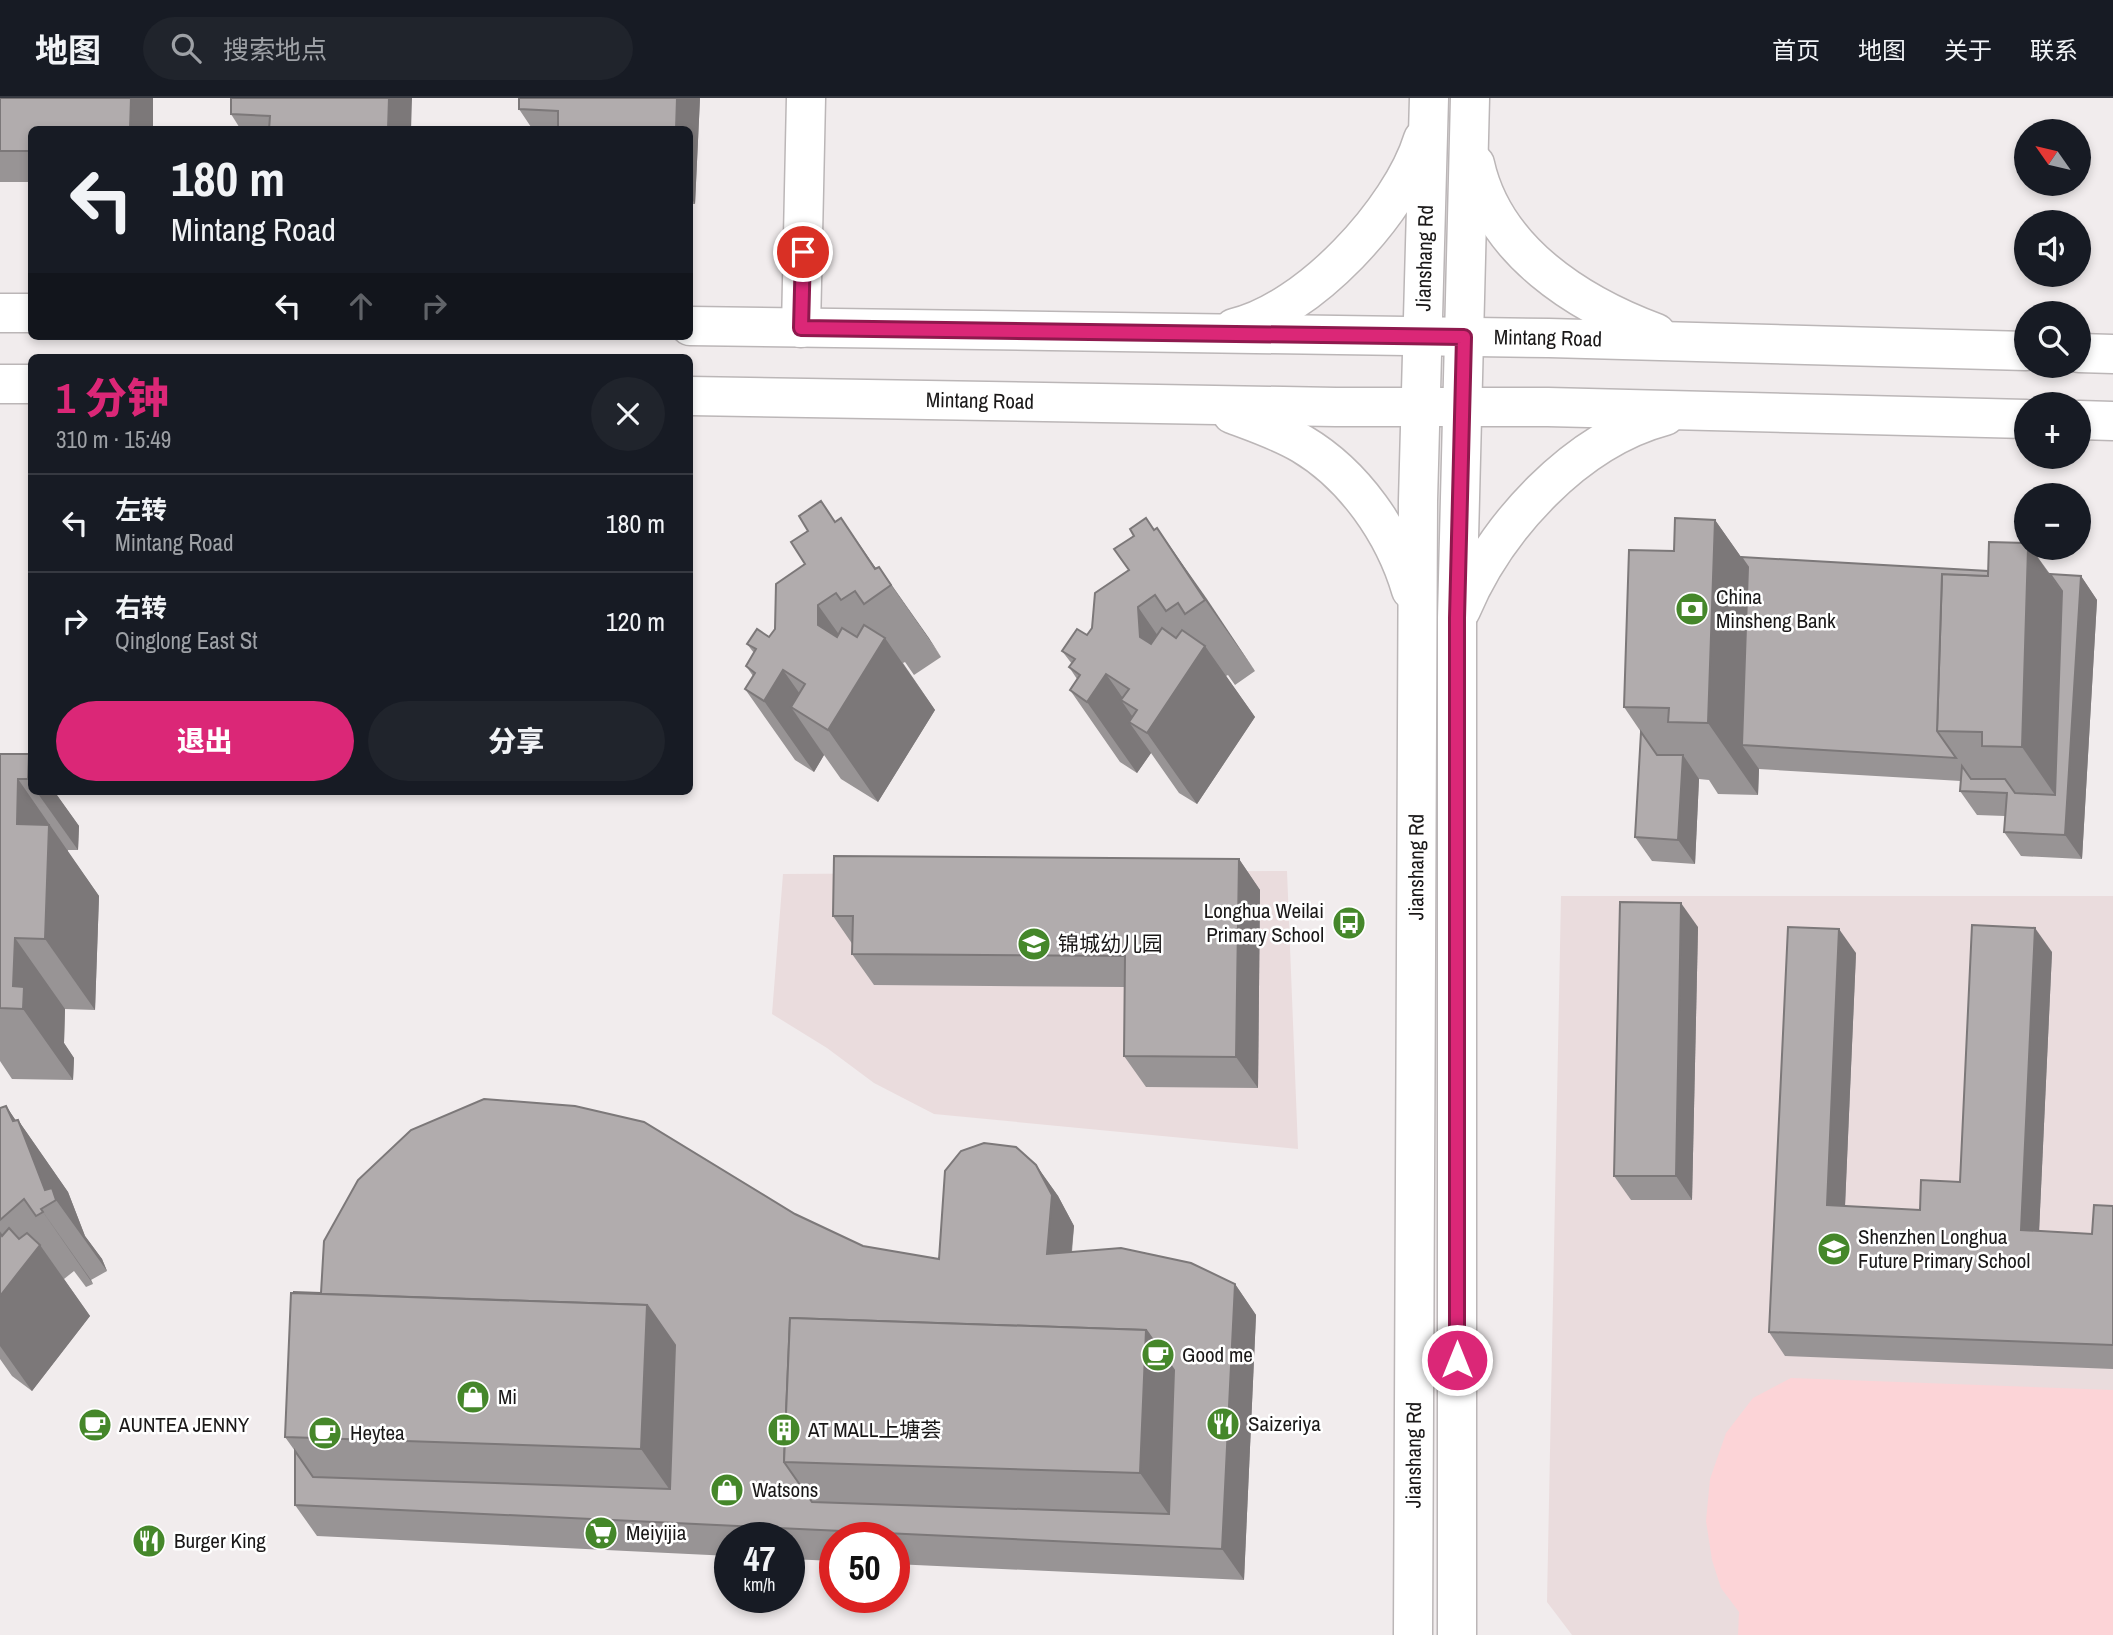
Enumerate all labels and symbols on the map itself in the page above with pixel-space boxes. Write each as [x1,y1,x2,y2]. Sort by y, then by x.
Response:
north arrow [2014,119,2091,196]
street label: Jianshang Rd [1408,205,1440,312]
pin [773,222,833,282]
street label: Mintang Road [1494,322,1602,353]
street label: Mintang Road [926,385,1034,416]
place label: China Minsheng Bank [1716,582,1836,635]
bank icon: China Minsheng Bank [1673,590,1711,628]
street label: Jianshang Rd [1401,814,1431,920]
place label: Longhua Weilai Primary School [1204,896,1324,949]
bus stop icon: Longhua Weilai Primary School [1330,904,1368,942]
school or university icon: 锦城幼儿园 [1015,925,1053,963]
place label: 锦城幼儿园 [1058,929,1163,958]
place label: Shenzhen Longhua Future Primary School [1858,1222,2030,1275]
school or university icon: Shenzhen Longhua Future Primary School [1815,1230,1853,1268]
position arrow [1420,1323,1494,1397]
cafe icon: Good me [1139,1336,1177,1374]
place label: Good me [1182,1340,1253,1369]
shop icon: Mi [454,1378,492,1416]
place label: Mi [498,1382,517,1411]
street label: Jianshang Rd [1399,1402,1428,1508]
restaurant icon: Saizeriya [1204,1405,1242,1443]
cafe icon: AUNTEA JENNY [76,1406,114,1444]
place label: Saizeriya [1248,1409,1321,1438]
place label: AUNTEA JENNY [118,1410,250,1439]
building icon: AT MALL上塘荟 [765,1411,803,1449]
cafe icon: Heytea [306,1414,344,1452]
place label: AT MALL上塘荟 [807,1415,941,1444]
place label: Heytea [350,1418,405,1447]
shop icon: Watsons [708,1471,746,1509]
place label: Watsons [752,1475,818,1504]
supermarket icon: Meiyijia [582,1514,620,1552]
place label: Meiyijia [626,1518,687,1547]
restaurant icon: Burger King [130,1522,168,1560]
speed limit sign: 50 [819,1522,910,1613]
place label: Burger King [174,1526,266,1555]

